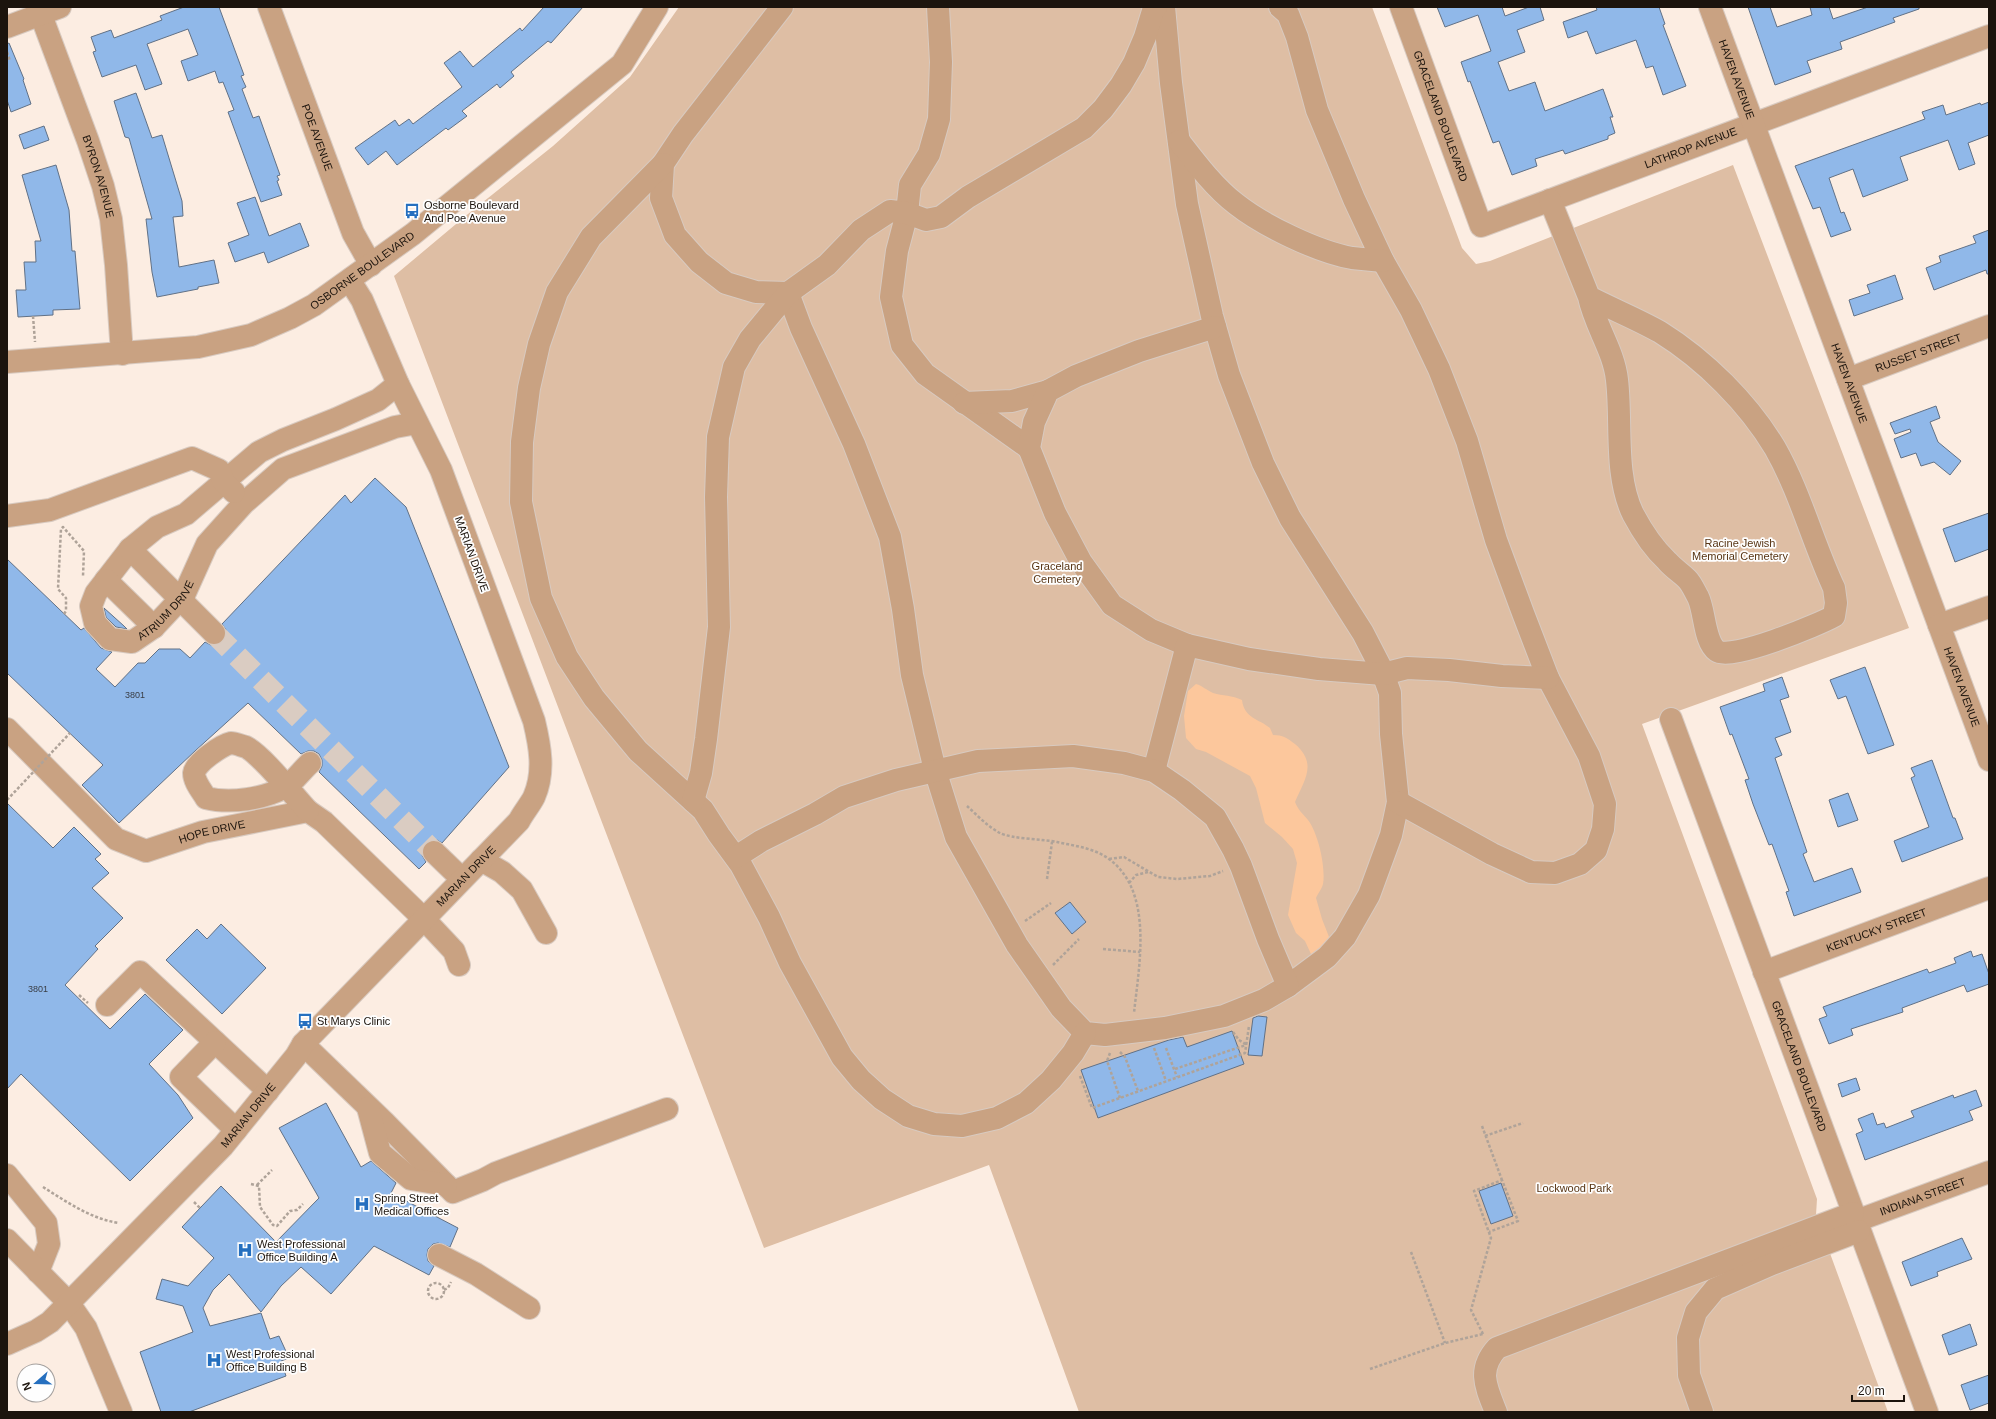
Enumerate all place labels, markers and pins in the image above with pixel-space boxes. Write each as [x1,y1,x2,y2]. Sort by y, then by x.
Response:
place label: Osborne Boulevard And Poe Avenue [424,199,519,224]
bus stop icon: Osborne Boulevard And Poe Avenue [403,202,421,220]
bus stop icon: St Marys Clinic [296,1012,314,1030]
place label: St Marys Clinic [317,1015,391,1027]
place label: Spring Street Medical Offices [374,1192,449,1217]
hospital icon: Spring Street Medical Offices [353,1195,371,1213]
place label: West Professional Office Building A [257,1238,345,1263]
hospital icon: West Professional Office Building A [236,1241,254,1259]
place label: West Professional Office Building B [226,1348,314,1373]
hospital icon: West Professional Office Building B [205,1351,223,1369]

